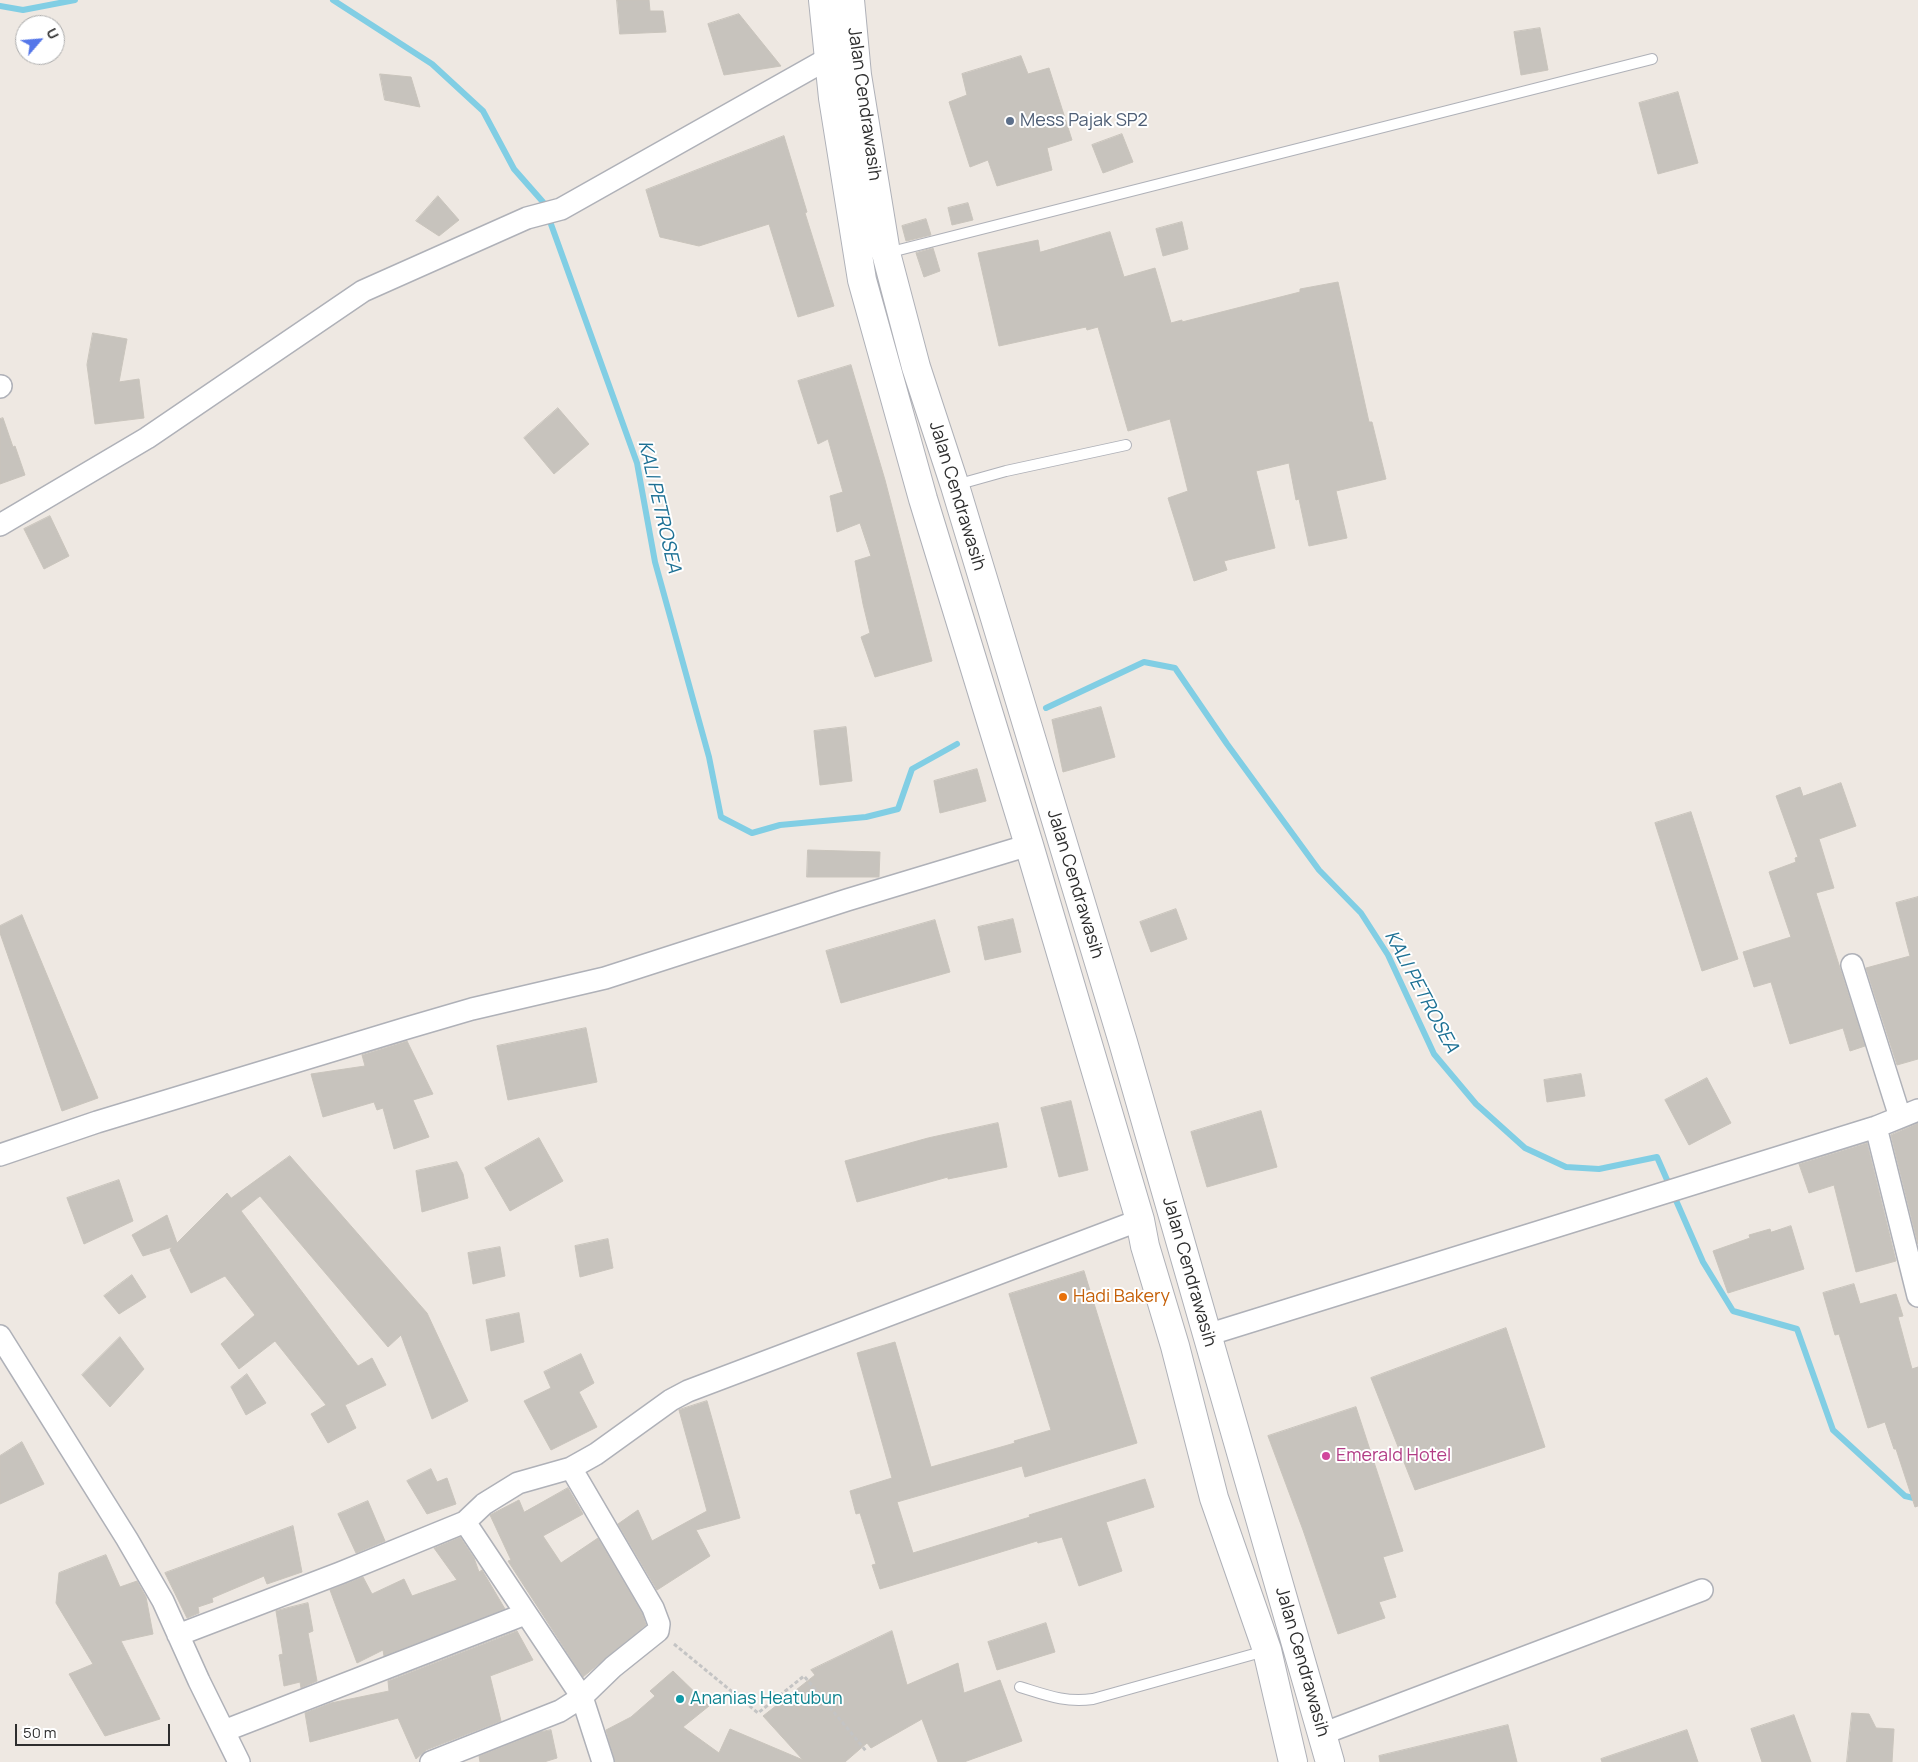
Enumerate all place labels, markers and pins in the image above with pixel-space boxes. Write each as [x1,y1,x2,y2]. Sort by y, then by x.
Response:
place label: Mess Pajak SP2 [1020,110,1148,132]
marker: Mess Pajak SP2 [1004,115,1016,127]
place label: Hadi Bakery [1073,1286,1170,1308]
marker: Hadi Bakery [1057,1291,1069,1303]
place label: Emerald Hotel [1336,1445,1451,1467]
marker: Emerald Hotel [1320,1450,1332,1462]
place label: Ananias Heatubun [690,1688,843,1710]
marker: Ananias Heatubun [674,1693,686,1705]

